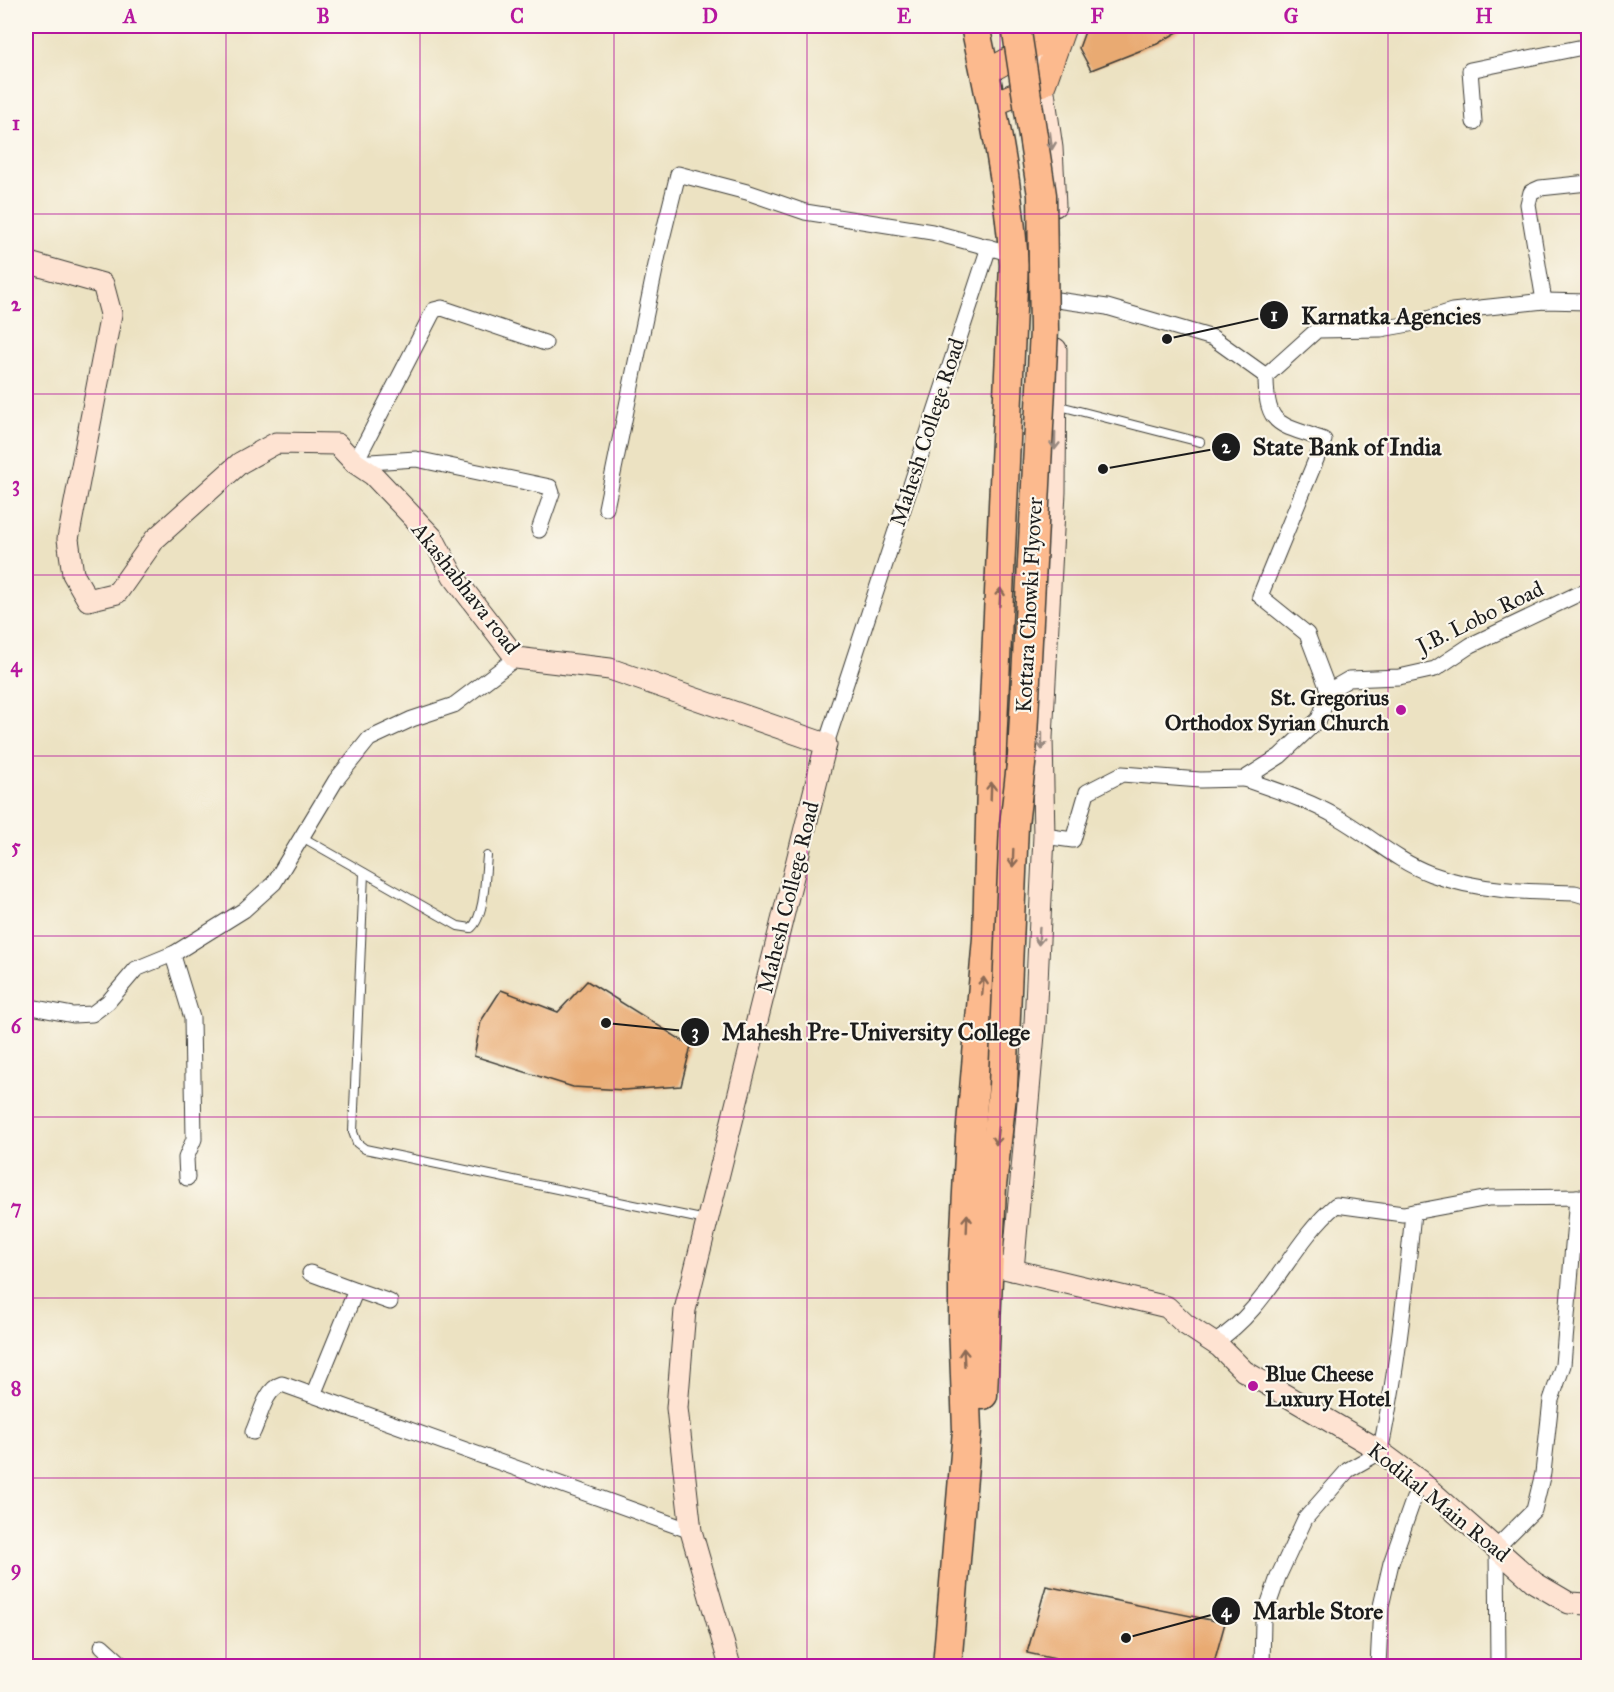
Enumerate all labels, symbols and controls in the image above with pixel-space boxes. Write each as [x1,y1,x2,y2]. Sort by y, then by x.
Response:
text: A [121,4,137,28]
text: B [316,4,330,28]
text: C [510,4,524,28]
text: D [702,4,718,28]
text: E [897,4,912,28]
text: F [1090,4,1104,28]
text: G [1284,4,1299,28]
text: H [1475,4,1493,28]
text: 1 [12,111,20,135]
one-way arrow [1045,131,1056,151]
text: 2 [11,292,22,316]
callout: Karnatka Agencies [1259,294,1493,336]
text: Karnatka Agencies [1301,301,1481,331]
text: 1 [1270,304,1278,326]
street label: Mahesh College Road [884,334,970,530]
callout: State Bank of India [1211,426,1453,468]
one-way arrow [1049,430,1061,450]
text: State Bank of India [1253,432,1442,462]
text: 2 [1222,436,1232,458]
text: 3 [12,472,20,497]
street label: Kottara Chowki Flyover [1010,496,1048,714]
street label: Akashabhava road [405,516,526,659]
street label: J.B. Lobo Road [1410,575,1548,660]
one-way arrow [994,587,1005,607]
text: 4 [10,653,22,678]
place label: St. Gregorius Orthodox Syrian Church [1165,684,1390,736]
marker: St. Gregorius Orthodox Syrian Church [1394,703,1408,717]
one-way arrow [1036,730,1048,750]
one-way arrow [985,782,997,802]
street label: Mahesh College Road [751,798,825,996]
text: 5 [11,834,21,858]
one-way arrow [1007,847,1018,867]
one-way arrow [1034,925,1045,945]
one-way arrow [977,977,988,997]
callout: Mahesh Pre-University College [680,1011,1042,1053]
text: 6 [11,1014,23,1038]
text: Mahesh Pre-University College [722,1017,1030,1047]
text: 3 [691,1021,699,1044]
one-way arrow [991,1126,1002,1146]
text: 7 [11,1195,22,1219]
one-way arrow [961,1213,972,1233]
one-way arrow [959,1348,970,1367]
place label: Blue Cheese Luxury Hotel [1265,1360,1392,1412]
text: 8 [11,1376,21,1400]
marker: Blue Cheese Luxury Hotel [1246,1379,1260,1393]
street label: Kodikal Main Road [1362,1436,1516,1568]
text: 9 [11,1556,21,1581]
callout: Marble Store [1211,1590,1395,1632]
text: Marble Store [1253,1596,1383,1626]
text: 4 [1221,1600,1232,1623]

